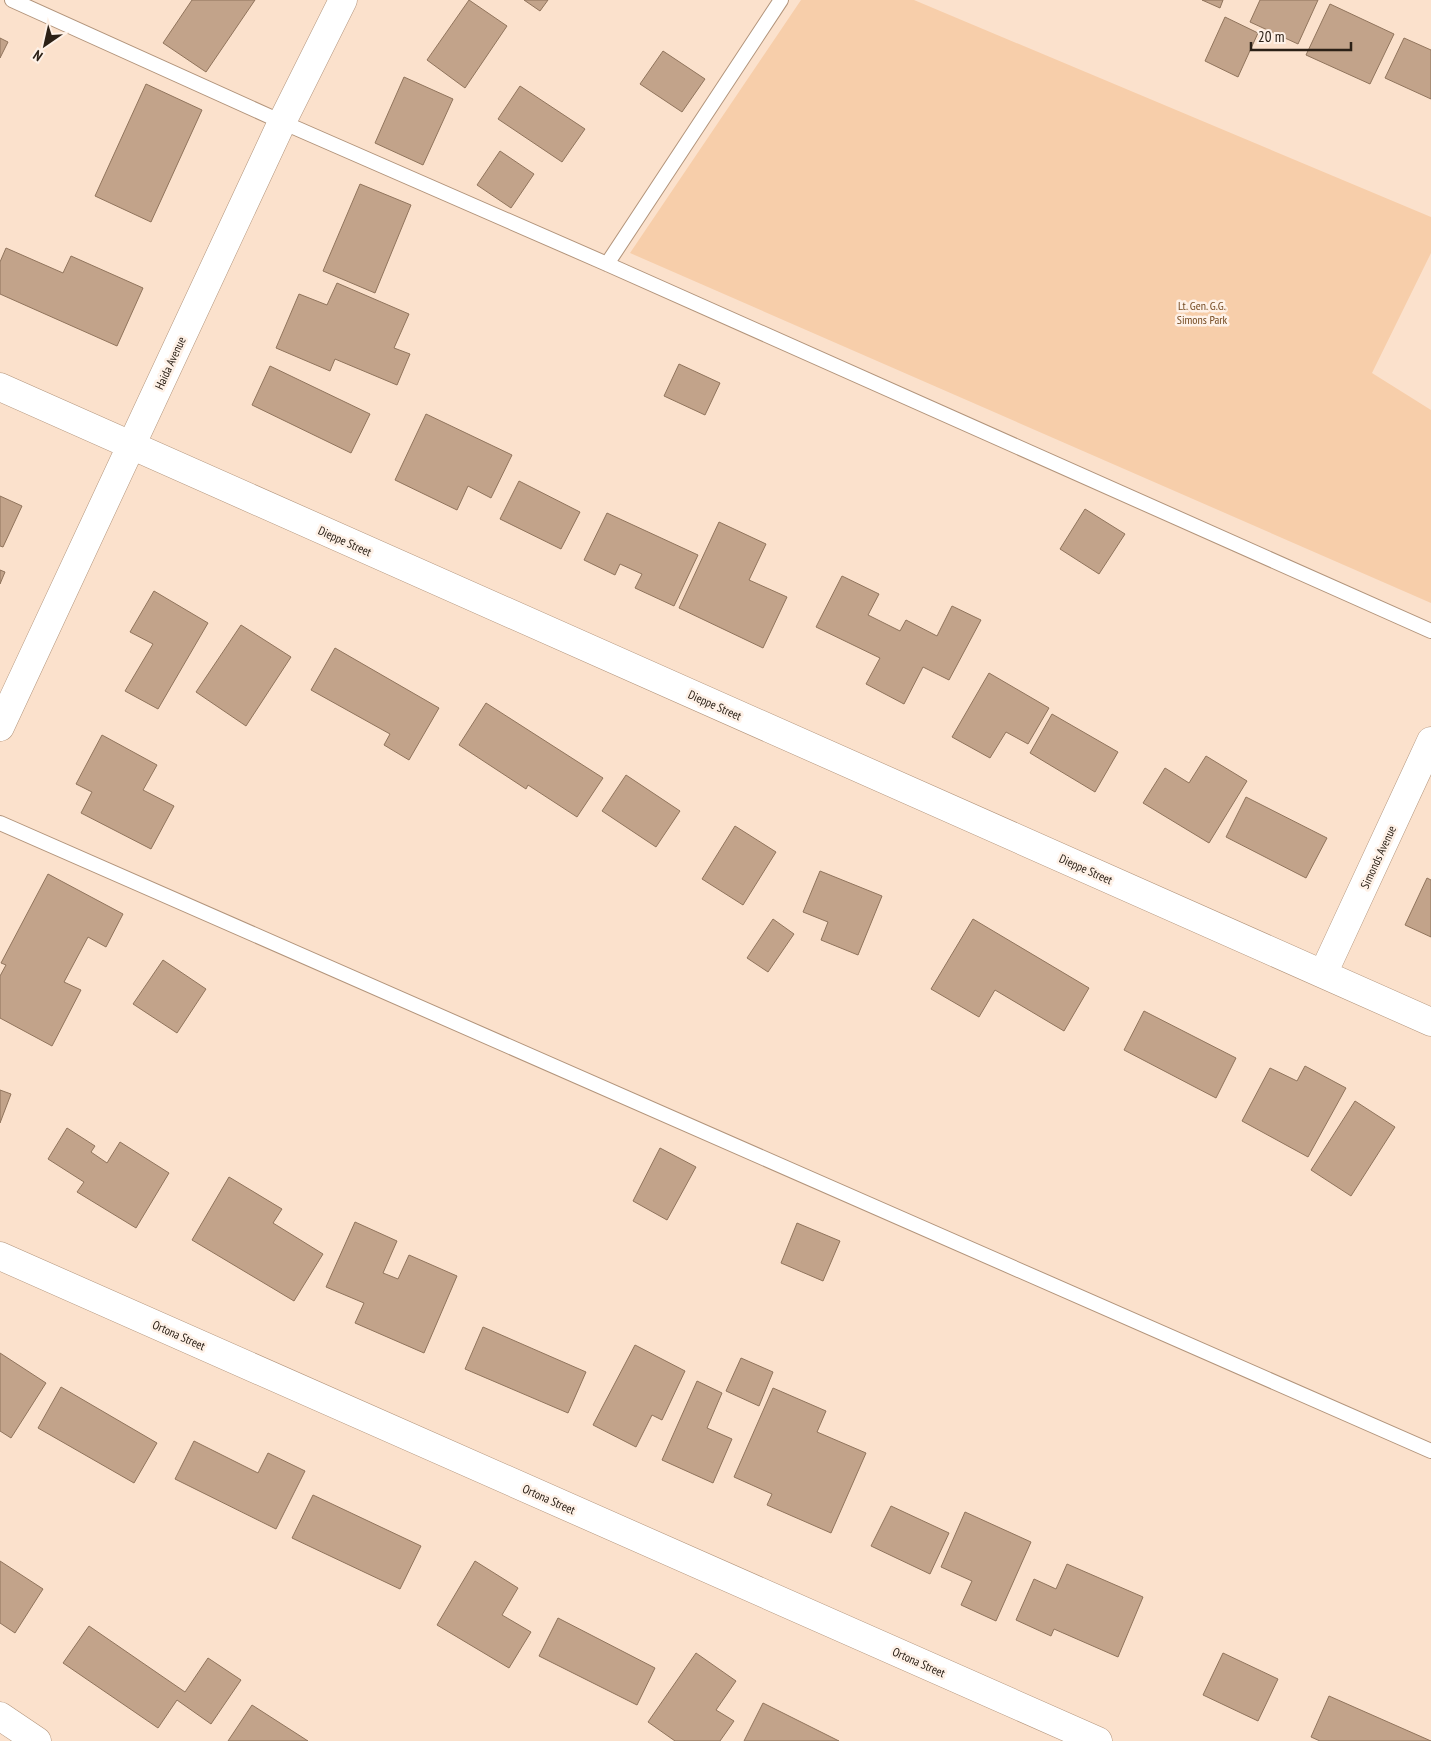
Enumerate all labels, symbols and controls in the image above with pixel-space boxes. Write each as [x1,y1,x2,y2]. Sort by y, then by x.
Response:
north arrow [20,20,70,70]
scale bar [1251,20,1351,52]
text: 20 m [1258,27,1284,46]
text: N [30,46,46,65]
park label: Lt. Gen. G.G. Simons Park [1177,298,1228,327]
street label: Haida Avenue [151,334,189,392]
street label: Dieppe Street [316,523,375,560]
street label: Dieppe Street [686,687,745,724]
street label: Simonds Avenue [1357,823,1399,891]
street label: Dieppe Street [1057,851,1116,888]
street label: Ortona Street [150,1317,208,1354]
street label: Ortona Street [520,1481,578,1518]
street label: Ortona Street [890,1644,948,1681]

